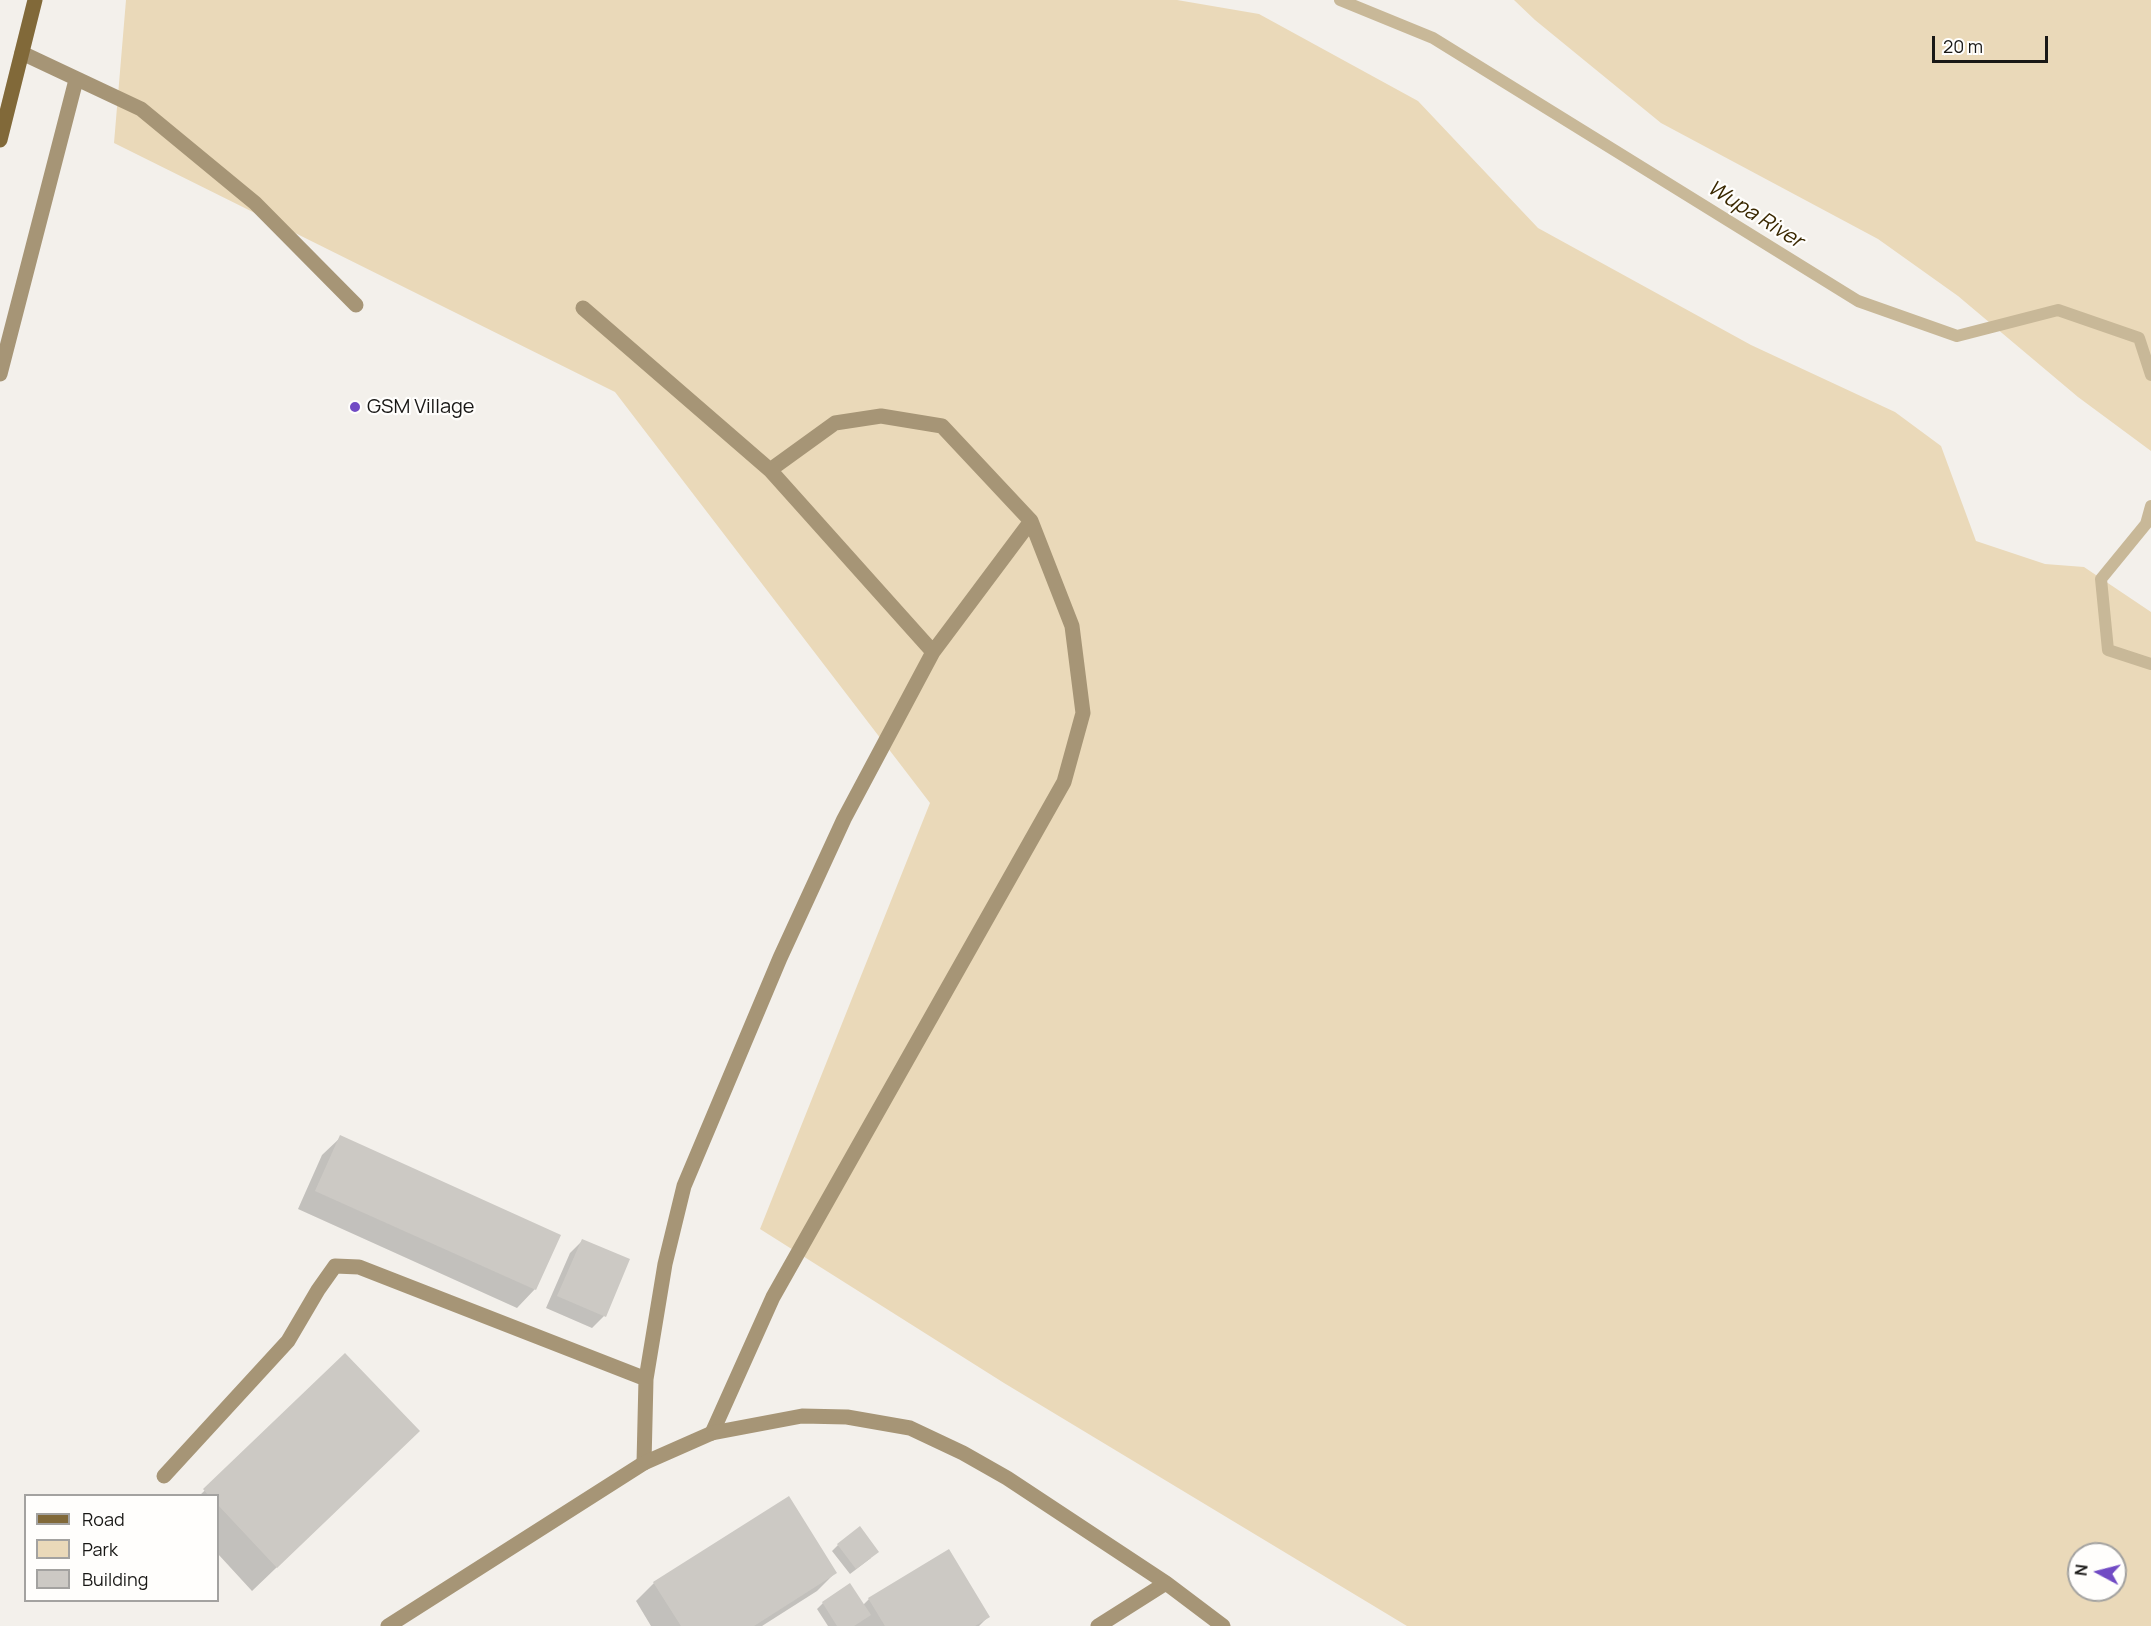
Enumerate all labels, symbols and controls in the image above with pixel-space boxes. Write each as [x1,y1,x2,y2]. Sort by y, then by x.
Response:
scale bar [1935,24,2050,62]
text: 20 m [1943,34,1983,58]
water label: Wupa River [1703,176,1807,254]
place label: GSM Village [367,395,475,419]
marker: GSM Village [348,400,362,414]
legend [24,1494,219,1602]
text: Road [82,1507,125,1531]
text: Park [82,1537,118,1561]
north arrow [2067,1542,2127,1602]
text: N [2070,1563,2093,1577]
text: Building [82,1567,148,1591]

